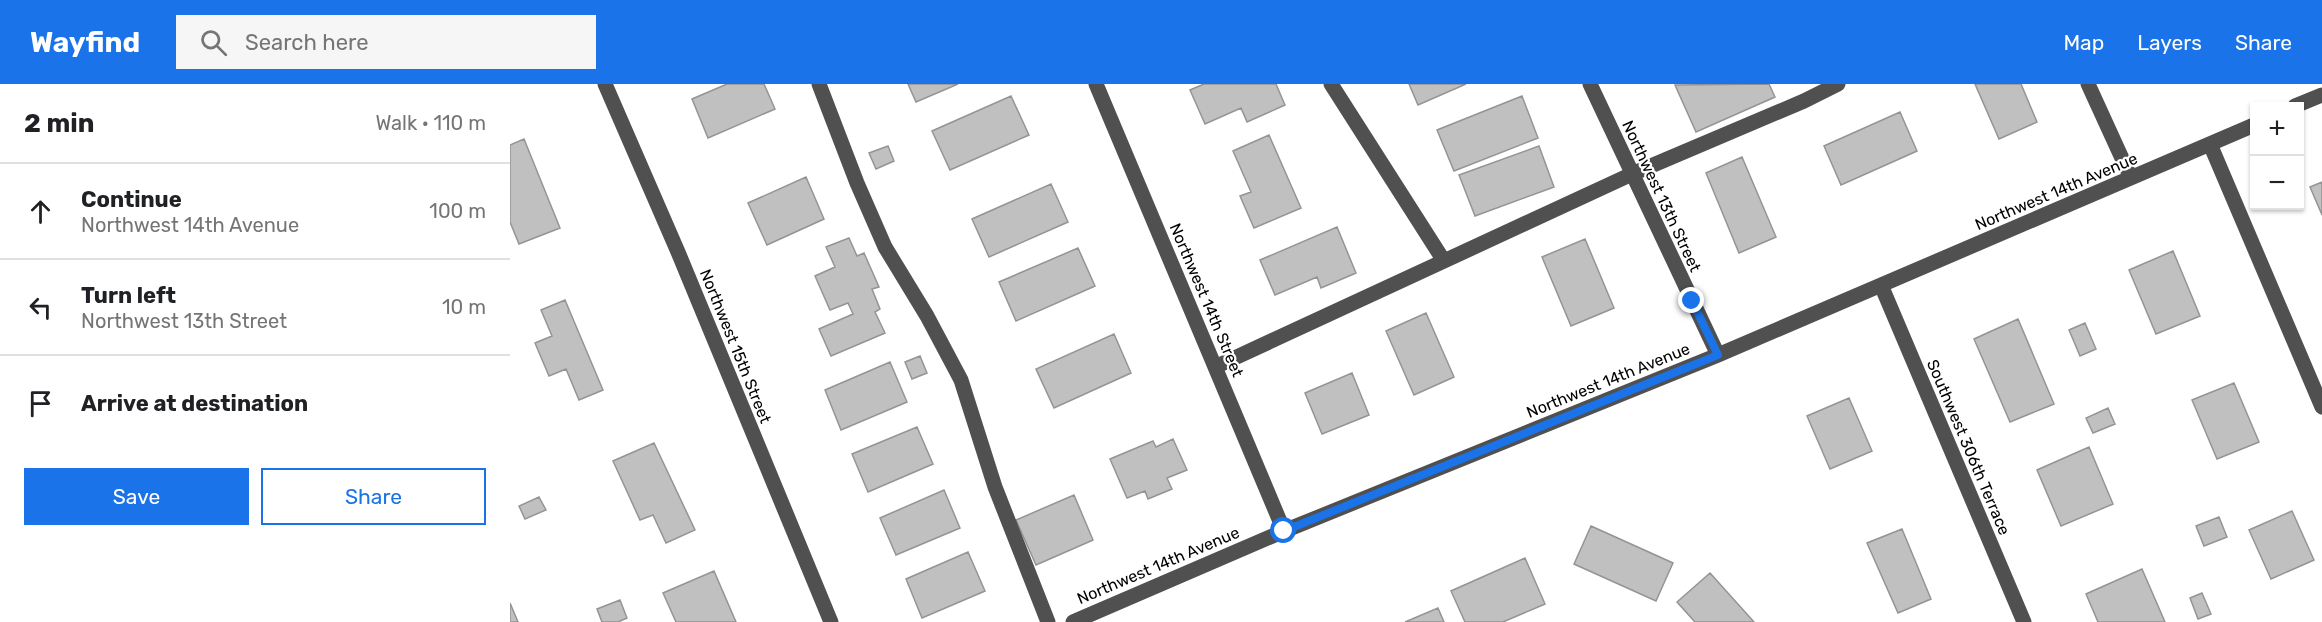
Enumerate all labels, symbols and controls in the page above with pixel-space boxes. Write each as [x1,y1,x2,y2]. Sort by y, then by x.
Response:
search box [176,15,596,69]
text: Wayfind [30,26,140,59]
icon: search [197,26,230,59]
text: Search here [245,29,369,56]
text: Map [2063,30,2104,55]
text: Layers [2137,30,2202,55]
text: Share [2235,30,2292,55]
map controls [2250,102,2304,210]
button: + [2250,102,2304,156]
text: 2 min [24,108,94,139]
text: Walk · 110 m [375,111,486,135]
street label: Northwest 13th Street [1618,118,1705,275]
street label: Northwest 14th Avenue [1972,149,2140,234]
button: − [2250,156,2304,210]
text: Continue [81,186,182,213]
icon: ahead [24,195,57,228]
text: 100 m [429,199,486,223]
text: Northwest 14th Avenue [81,213,299,237]
street label: Northwest 14th Street [1166,220,1248,380]
street label: Northwest 15th Street [696,266,775,426]
text: Turn left [81,282,176,309]
route end [1678,287,1704,313]
icon: left [24,291,57,324]
text: 10 m [442,295,486,319]
text: Northwest 13th Street [81,309,287,333]
street label: Northwest 14th Avenue [1524,339,1693,422]
street label: Southwest 306th Terrace [1923,357,2014,538]
icon: arrive [24,387,57,420]
text: Arrive at destination [81,390,308,417]
button: Save [24,468,249,525]
button: Share [261,468,486,525]
route start [1270,517,1296,543]
street label: Northwest 14th Avenue [1074,523,1242,608]

